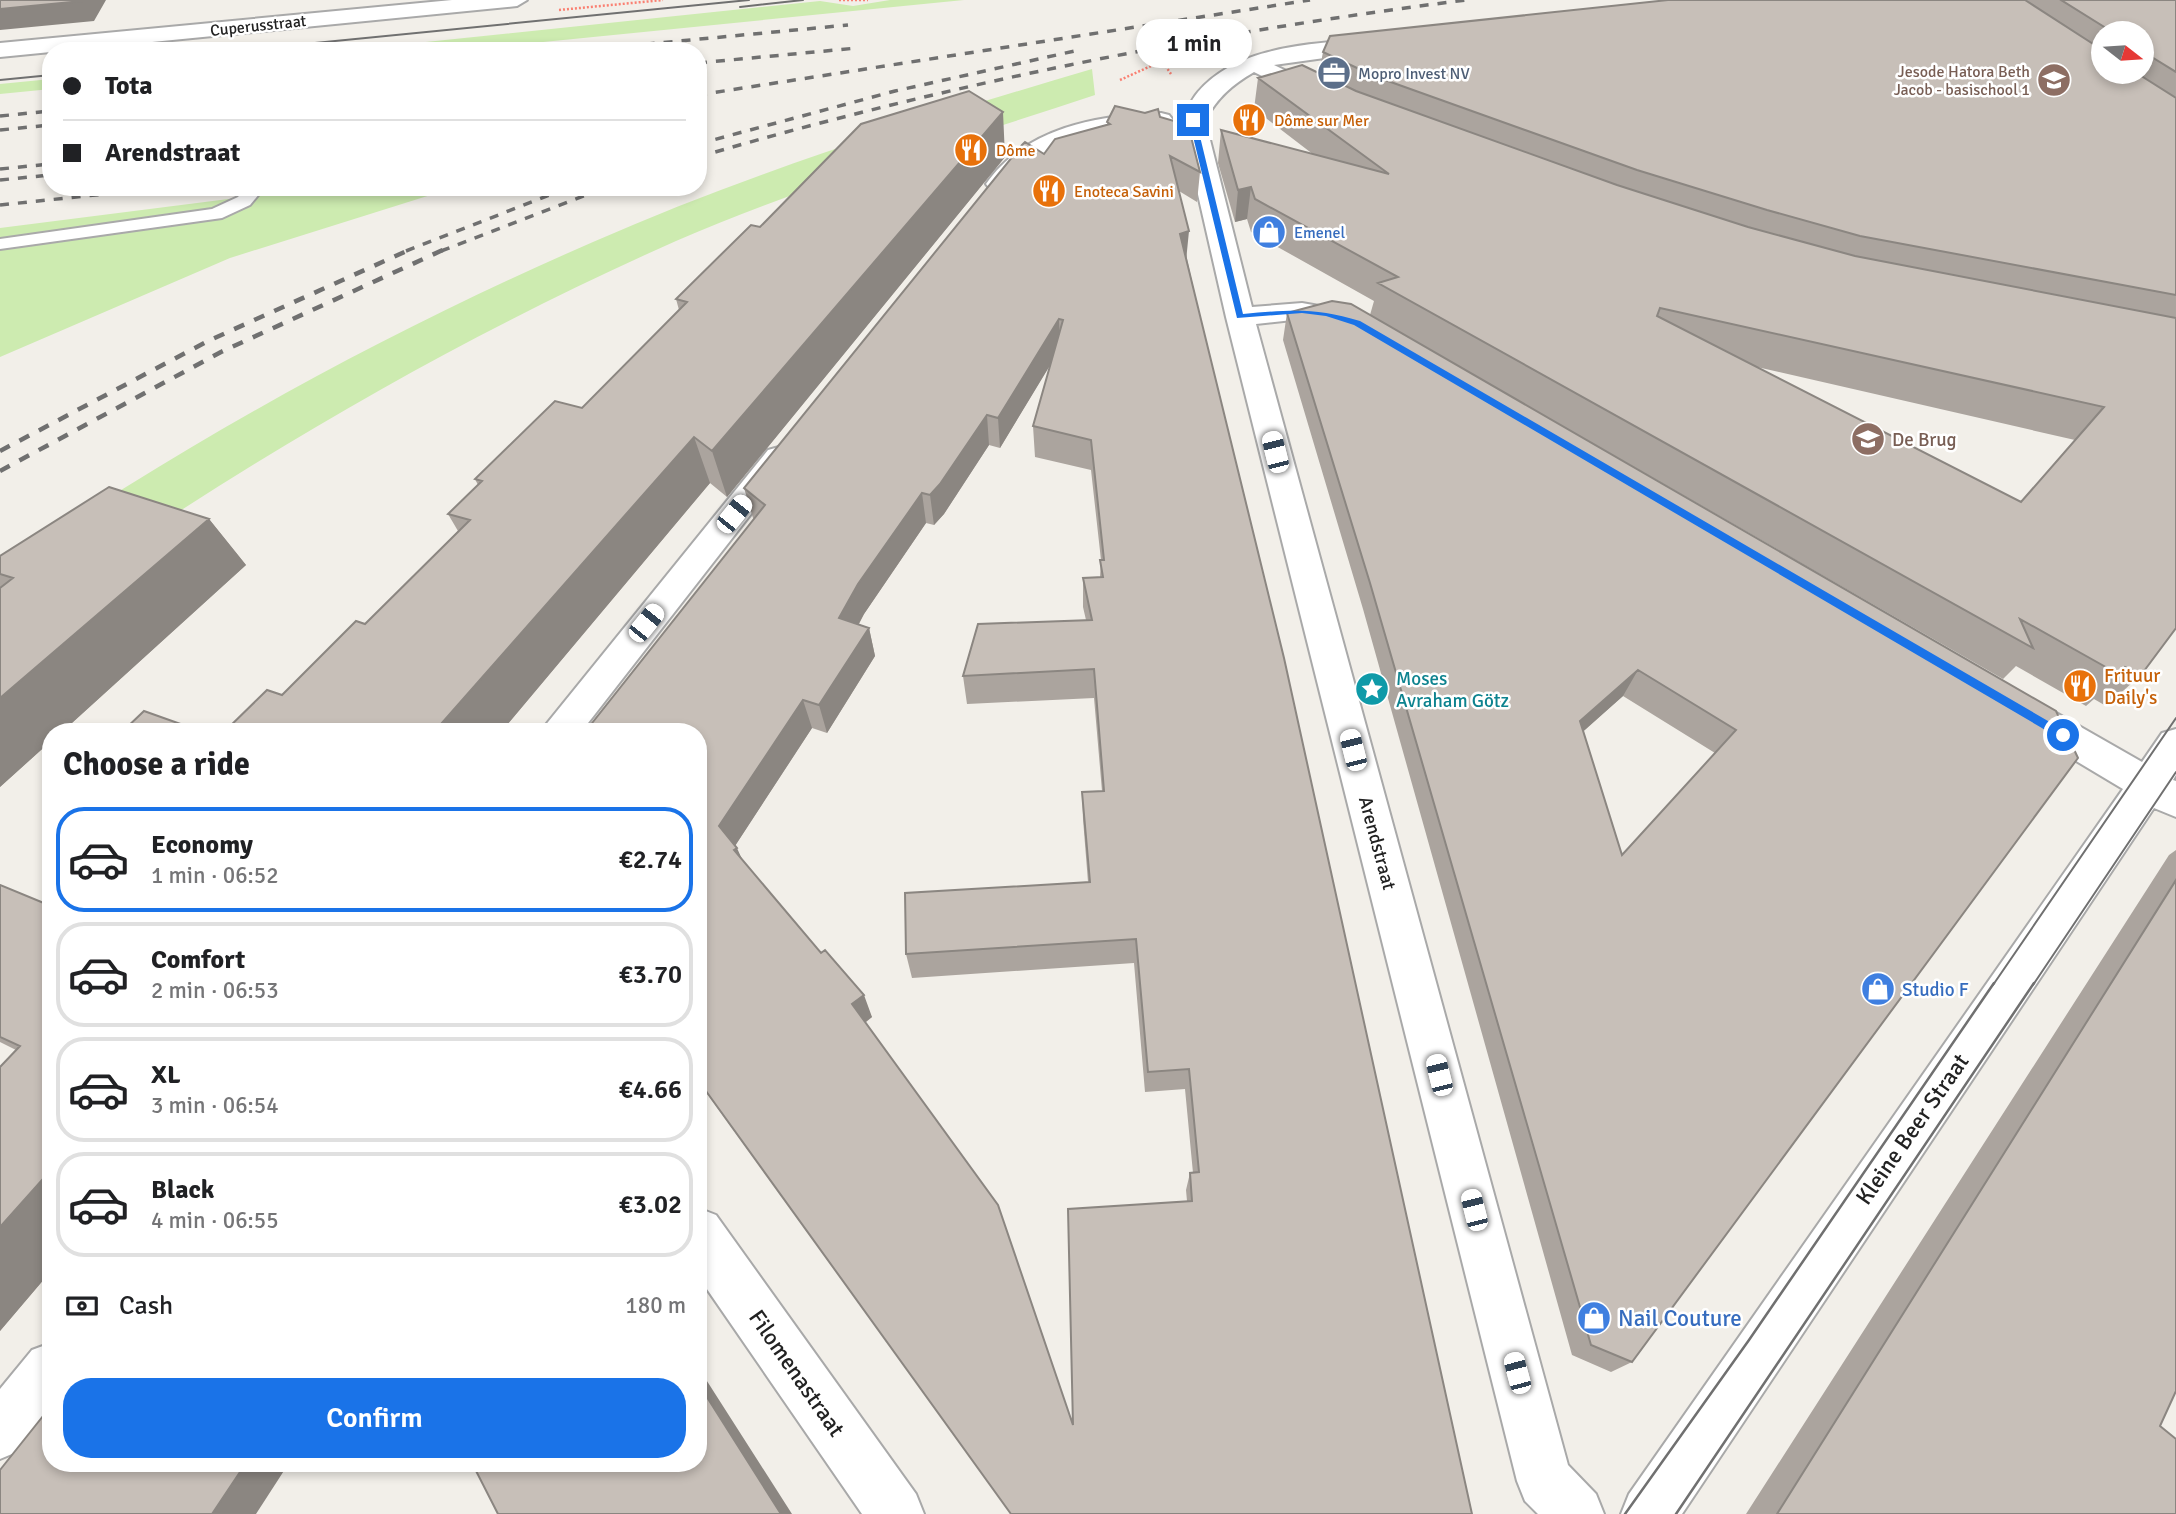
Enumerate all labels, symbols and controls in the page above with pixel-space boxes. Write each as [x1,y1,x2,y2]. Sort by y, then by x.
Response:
street label: Cuperusstraat [209,11,308,41]
callout: 1 min [1135,18,1251,68]
north arrow [2091,21,2154,84]
map controls [2091,21,2154,84]
text: 1 min [1166,29,1222,58]
office icon: Mopro Invest NV [1315,54,1353,92]
school or university icon: Jesode Hatora Beth Jacob - basischool 1 [2035,61,2073,99]
place label: Jesode Hatora Beth Jacob - basischool 1 [1894,62,2030,100]
place label: Mopro Invest NV [1358,64,1470,84]
text: Tota [105,70,153,102]
restaurant icon: Dôme sur Mer [1230,101,1268,139]
route end [1177,104,1209,136]
place label: Dôme sur Mer [1274,111,1369,131]
restaurant icon: Dôme [952,131,990,169]
text: Arendstraat [105,137,240,169]
place label: Dôme [996,141,1035,161]
restaurant icon: Enoteca Savini [1030,172,1068,210]
place label: Enoteca Savini [1074,182,1174,202]
shop icon: Emenel [1250,213,1288,251]
place label: Emenel [1294,223,1346,243]
school or university icon: De Brug [1849,420,1887,458]
place label: De Brug [1892,428,1957,452]
car [1260,429,1291,475]
car [713,491,756,537]
car [625,600,668,646]
place label: Frituur Daily's [2104,664,2160,710]
place label: Moses Avraham Götz [1396,667,1509,713]
restaurant icon: Frituur Daily's [2061,667,2099,705]
place icon: Moses Avraham Götz [1353,670,1391,708]
route start [2047,719,2079,751]
car [1338,727,1369,773]
text: Choose a ride [63,745,250,784]
street label: Arendstraat [1353,794,1401,893]
icon: car [67,828,130,891]
text: Economy [151,829,253,861]
text: €2.74 [619,844,682,876]
text: 1 min · 06:52 [151,861,279,890]
icon: car [67,943,130,1006]
text: Comfort [151,944,245,976]
text: €3.70 [619,959,682,991]
shop icon: Studio F [1859,970,1897,1008]
text: 2 min · 06:53 [151,976,279,1005]
place label: Studio F [1902,978,1969,1002]
street label: Kleine Beer Straat [1850,1048,1975,1210]
car [1424,1052,1455,1098]
icon: car [67,1058,130,1121]
text: XL [151,1059,181,1091]
text: €4.66 [619,1074,682,1106]
text: 3 min · 06:54 [151,1091,279,1120]
icon: car [67,1173,130,1236]
text: Black [151,1174,214,1206]
car [1459,1187,1490,1233]
text: €3.02 [619,1189,682,1221]
text: 4 min · 06:55 [151,1206,279,1235]
icon: cash [63,1287,101,1325]
text: Cash [119,1290,173,1322]
text: 180 m [625,1291,686,1320]
shop icon: Nail Couture [1575,1299,1613,1337]
street label: Filomenastraat [742,1304,851,1442]
place label: Nail Couture [1618,1304,1742,1333]
car [1502,1350,1533,1396]
button: Confirm [63,1378,686,1458]

